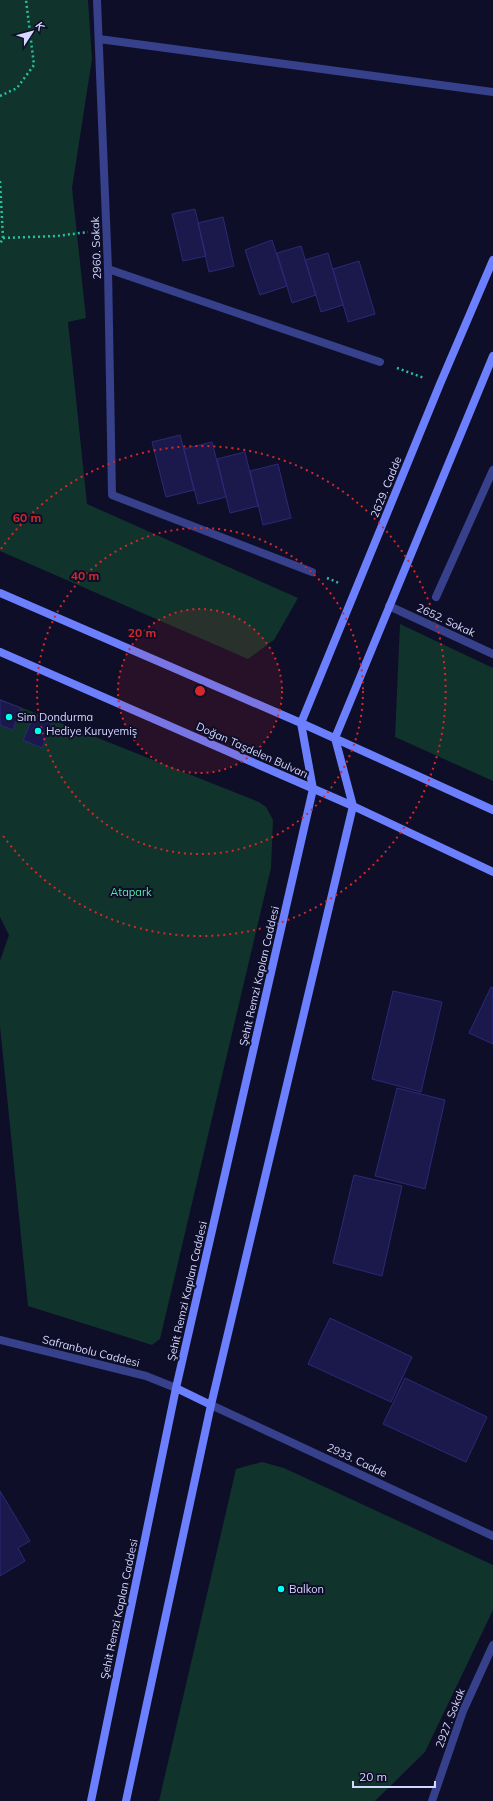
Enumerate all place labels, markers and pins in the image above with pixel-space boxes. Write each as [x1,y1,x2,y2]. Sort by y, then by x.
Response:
centre of rings [193,684,207,698]
place label: Sim Dondurma [17,710,93,724]
marker: Sim Dondurma [4,712,14,722]
place label: Hediye Kuruyemiş [46,724,137,738]
marker: Hediye Kuruyemiş [33,726,43,736]
place label: Balkon [289,1582,324,1596]
marker: Balkon [276,1584,286,1594]

